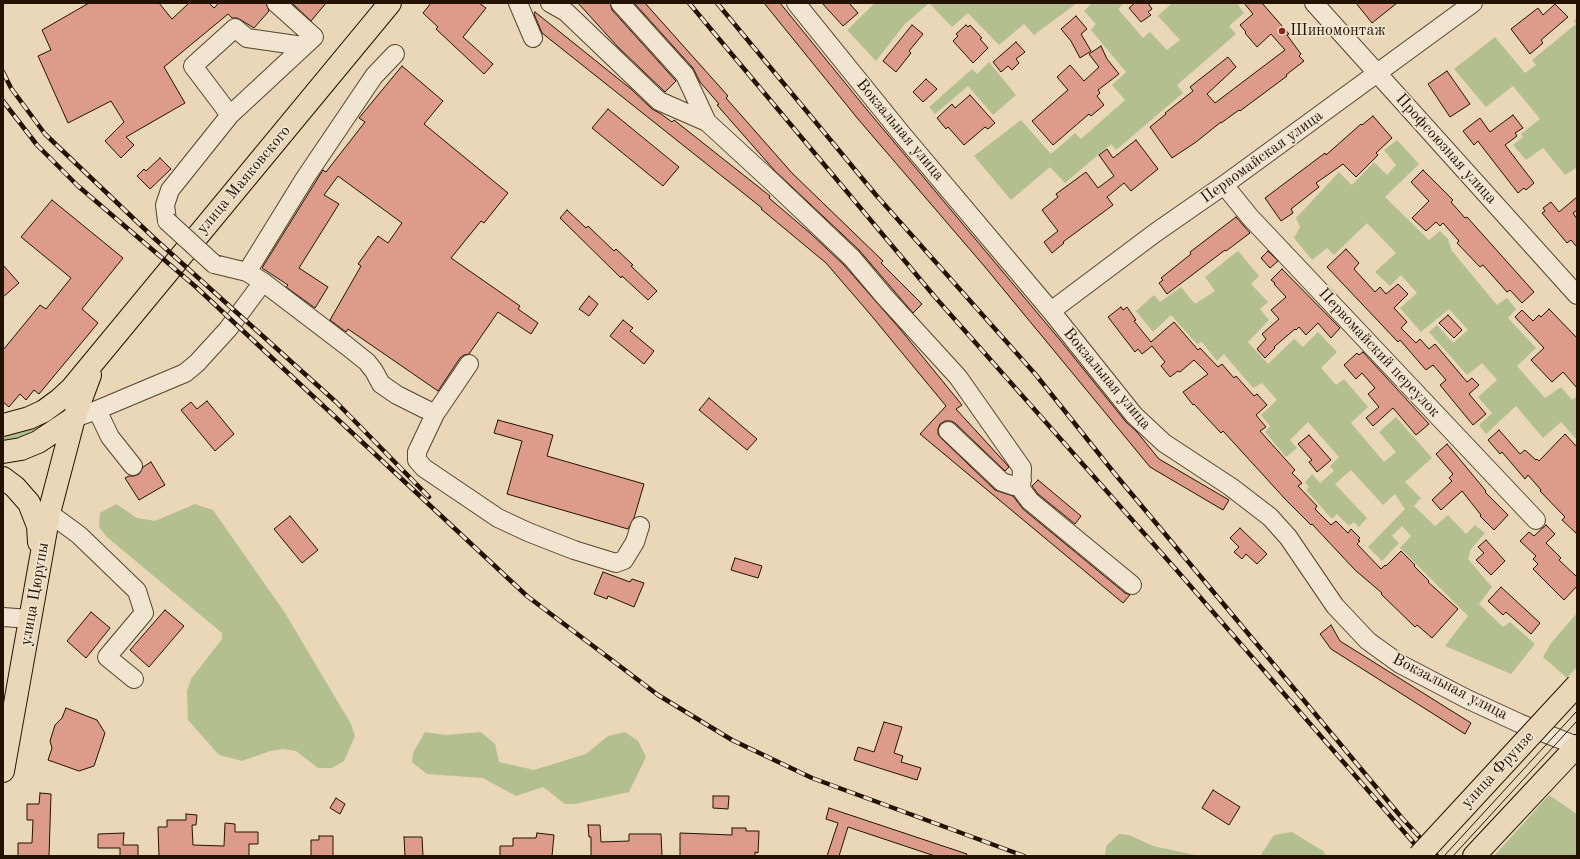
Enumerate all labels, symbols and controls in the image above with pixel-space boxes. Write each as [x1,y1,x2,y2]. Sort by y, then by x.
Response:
place label: Шиномонтаж [1290,21,1386,41]
marker: Шиномонтаж [1277,26,1287,36]
street label: Вокзальная улица [852,75,948,185]
street label: Профсоюзная улица [1391,90,1501,208]
street label: Первомайская улица [1197,106,1327,208]
street label: улица Маяковского [193,122,295,238]
street label: Первомайский переулок [1314,284,1444,422]
street label: Вокзальная улица [1059,324,1155,434]
street label: улица Цюрупы [16,541,54,647]
street label: Вокзальная улица [1389,650,1511,724]
street label: улица Фрунзе [1457,728,1539,812]

